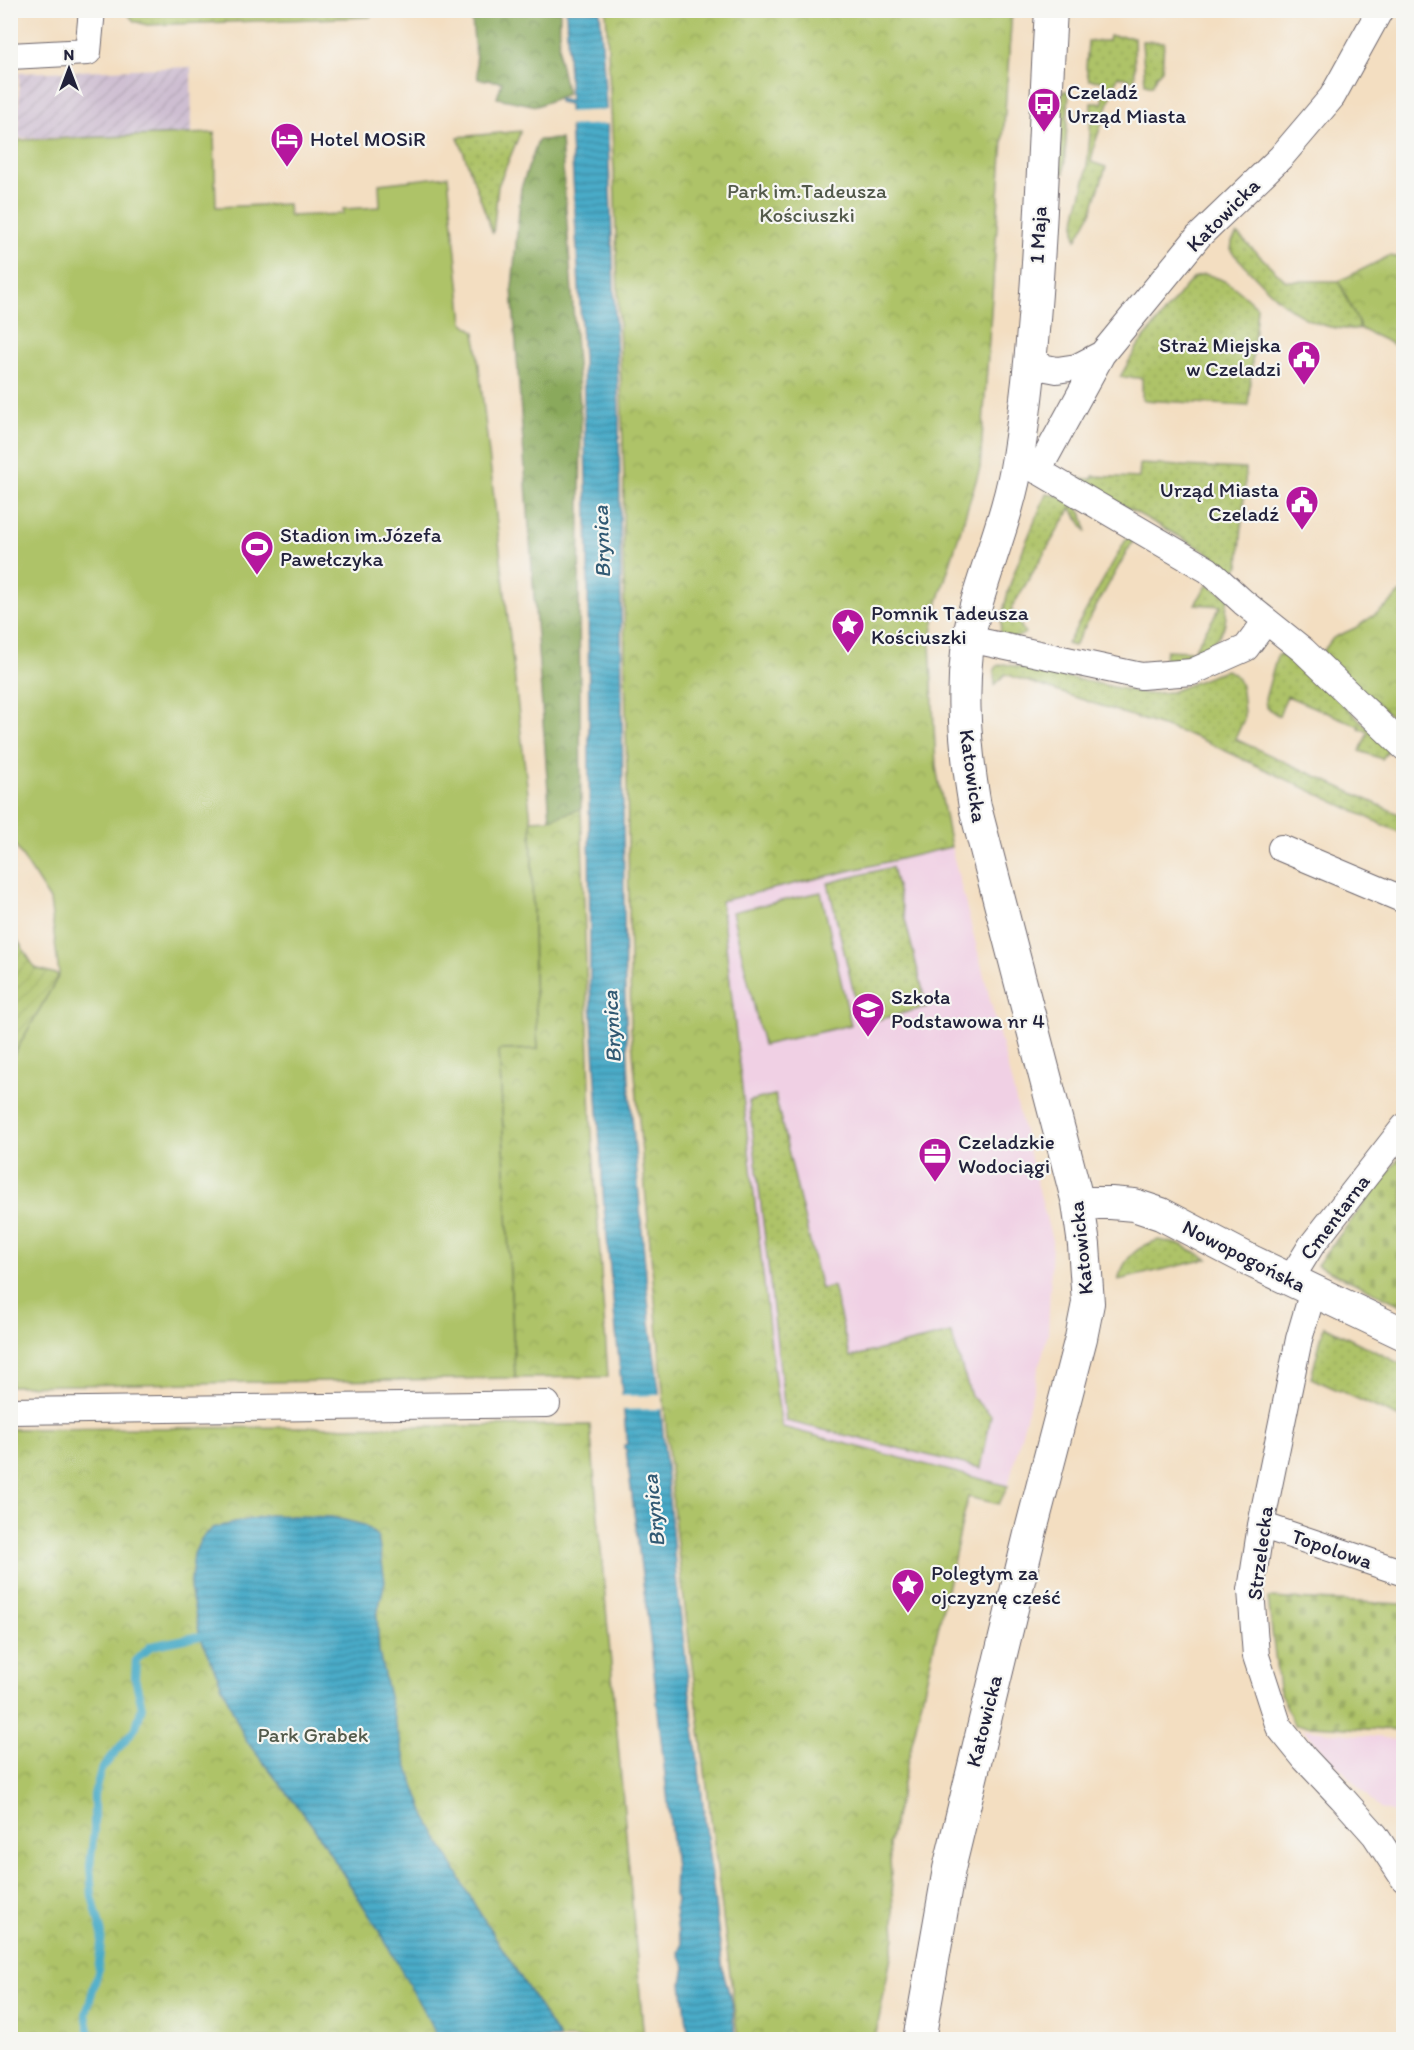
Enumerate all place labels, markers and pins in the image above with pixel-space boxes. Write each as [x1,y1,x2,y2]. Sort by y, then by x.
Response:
place label: Czeladź Urząd Miasta [1067,79,1186,128]
bus stop icon: Czeladź Urząd Miasta [1026,86,1062,133]
hotel icon: Hotel MOSiR [269,121,305,168]
place label: Hotel MOSiR [310,126,426,151]
place label: Straż Miejska w Czeladzi [1159,332,1281,381]
public building icon: Straż Miejska w Czeladzi [1286,339,1322,386]
place label: Urząd Miasta Czeladź [1160,477,1279,526]
public building icon: Urząd Miasta Czeladź [1284,484,1320,531]
place label: Stadion im.Józefa Pawełczyka [280,522,442,571]
sports icon: Stadion im.Józefa Pawełczyka [239,529,275,576]
place label: Pomnik Tadeusza Kościuszki [871,600,1029,649]
place icon: Pomnik Tadeusza Kościuszki [830,607,866,654]
place label: Szkoła Podstawowa nr 4 [891,984,1045,1033]
school or university icon: Szkoła Podstawowa nr 4 [850,991,886,1038]
place label: Czeladzkie Wodociągi [958,1129,1055,1178]
office icon: Czeladzkie Wodociągi [917,1136,953,1183]
place label: Poległym za ojczyznę cześć [931,1560,1061,1609]
place icon: Poległym za ojczyznę cześć [890,1567,926,1614]

